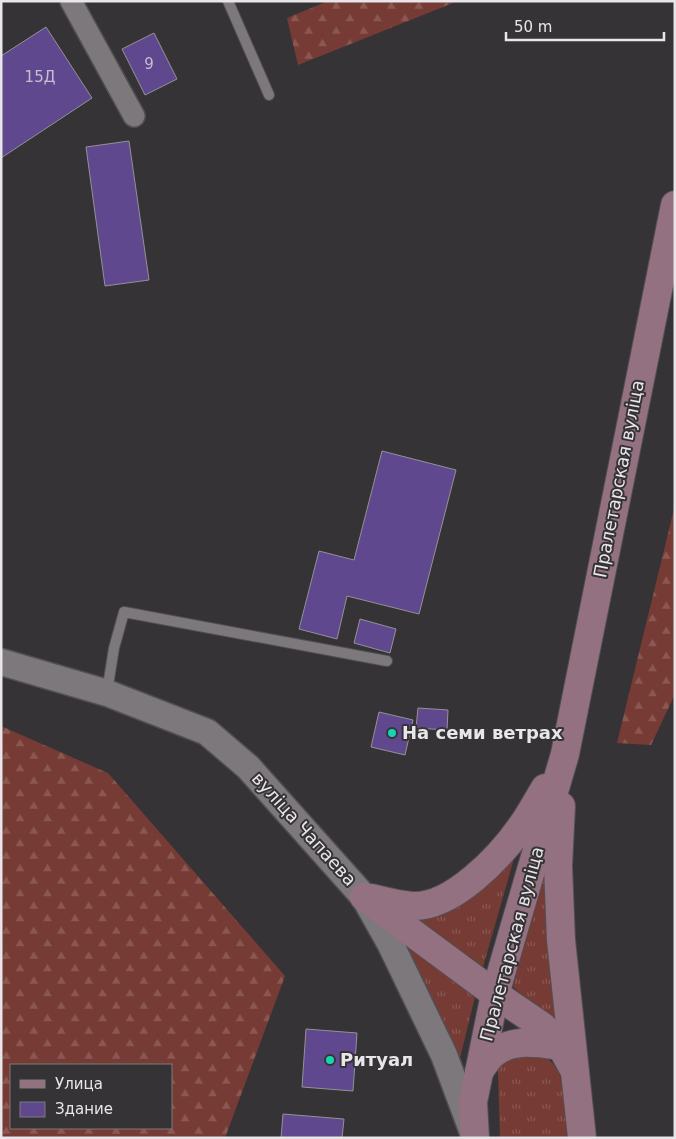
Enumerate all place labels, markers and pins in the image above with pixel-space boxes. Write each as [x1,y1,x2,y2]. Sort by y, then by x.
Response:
place label: На семи ветрах [402,722,563,743]
marker: На семи ветрах [386,727,398,739]
place label: Ритуал [340,1049,413,1070]
marker: Ритуал [324,1054,336,1066]

